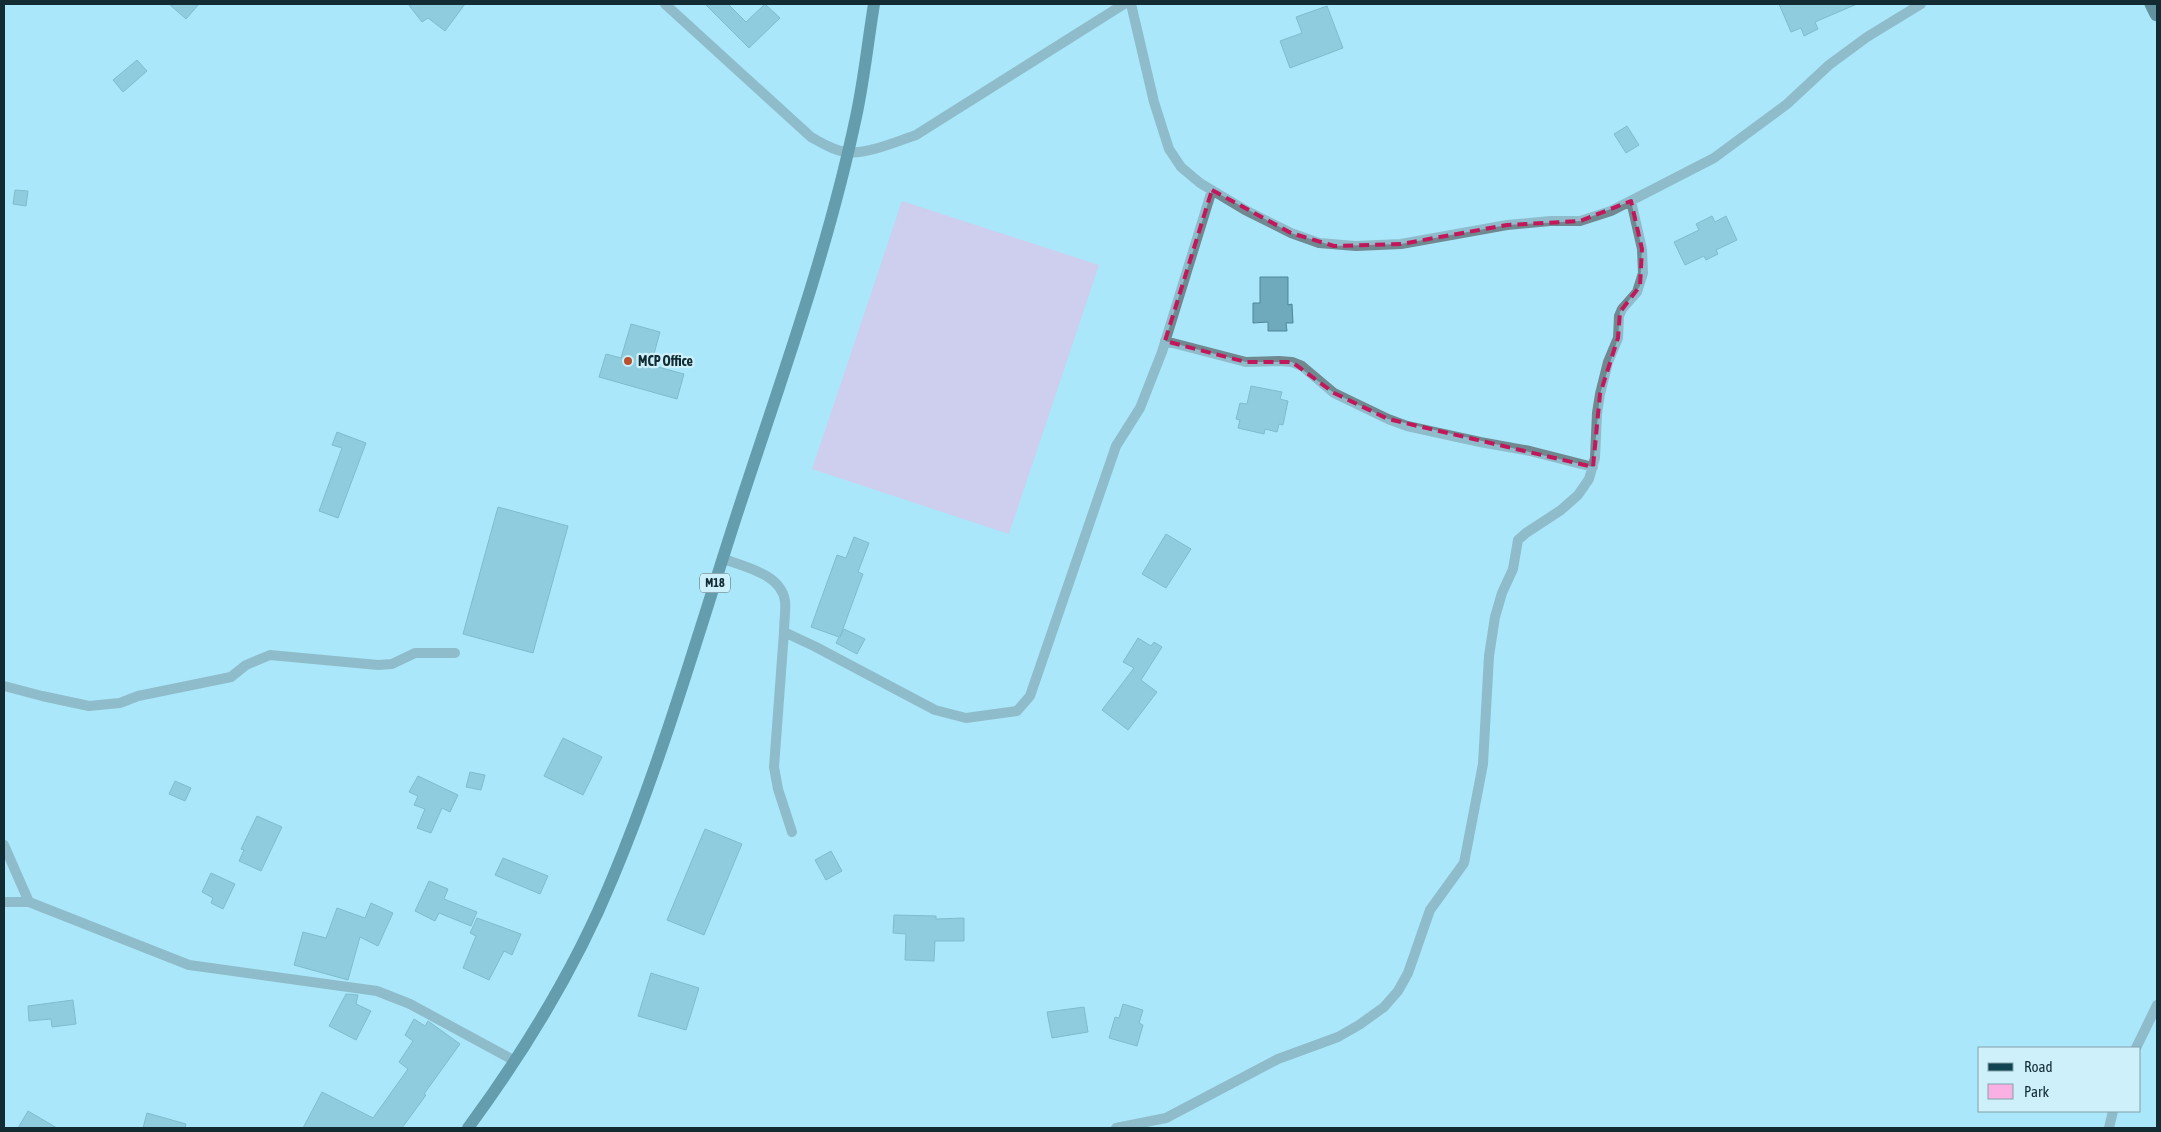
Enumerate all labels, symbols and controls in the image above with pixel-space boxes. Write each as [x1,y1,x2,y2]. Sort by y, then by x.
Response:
place label: MCP Office [638,353,693,369]
marker: MCP Office [622,355,634,367]
road number: M18 [700,574,730,592]
legend [1978,1047,2141,1112]
text: Road [2024,1058,2053,1075]
text: Park [2024,1083,2049,1100]

